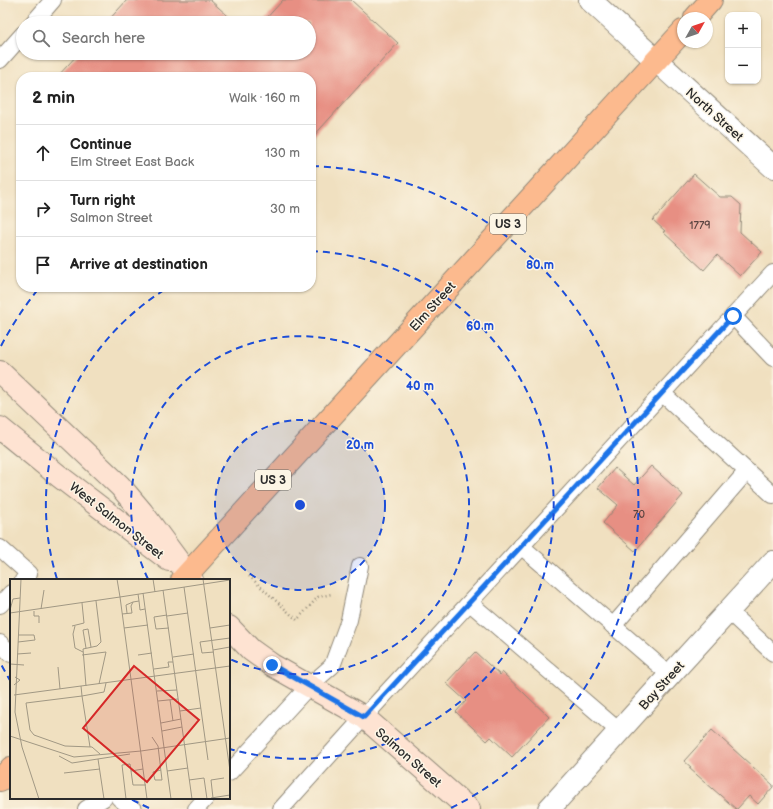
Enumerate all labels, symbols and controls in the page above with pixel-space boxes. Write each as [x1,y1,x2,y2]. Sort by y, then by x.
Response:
north arrow [677,12,713,48]
map controls [725,12,761,84]
button: + [725,12,761,48]
search box [16,16,316,60]
icon: search [30,27,52,49]
text: Search here [62,29,145,48]
button: − [725,48,761,84]
street label: North Street [682,85,746,145]
text: 2 min [32,88,75,108]
text: Walk · 160 m [229,90,300,106]
text: Continue [70,135,132,154]
icon: ahead [32,142,54,164]
text: 130 m [265,145,300,161]
text: Elm Street East Back [70,154,194,170]
text: Turn right [70,191,135,210]
icon: right [32,198,54,220]
text: 30 m [270,201,300,217]
text: Salmon Street [70,210,153,226]
road number: US 3 [490,214,526,234]
house number: 1779 [689,219,711,232]
icon: arrive [32,254,54,276]
text: Arrive at destination [70,255,208,274]
text: 80 m [526,258,554,273]
street label: Elm Street [406,279,459,335]
route start [724,307,742,325]
text: 60 m [466,319,494,334]
text: 40 m [406,379,434,394]
text: 20 m [346,438,374,453]
road number: US 3 [255,470,291,490]
street label: West Salmon Street [66,479,167,563]
centre of rings [293,498,307,512]
house number: 70 [633,508,645,521]
inset map [10,579,230,799]
route end [263,656,281,674]
street label: Bay Street [636,658,688,713]
street label: Salmon Street [372,725,445,791]

